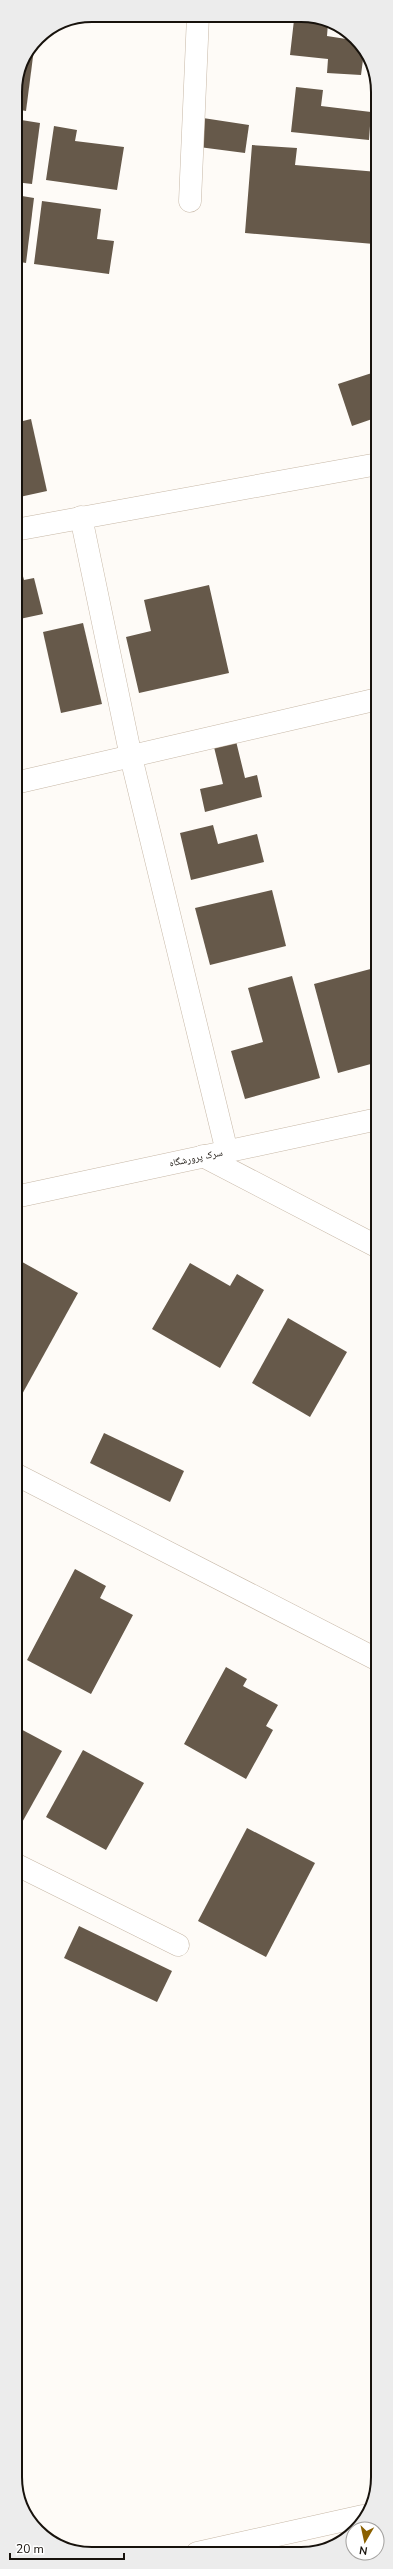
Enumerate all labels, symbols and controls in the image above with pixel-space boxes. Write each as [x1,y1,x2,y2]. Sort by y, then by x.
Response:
street label: سرک پرورشگاه [168,1145,224,1170]
north arrow [345,2521,385,2561]
scale bar [10,2535,124,2561]
text: 20 m [16,2541,44,2557]
text: N [358,2542,369,2558]

